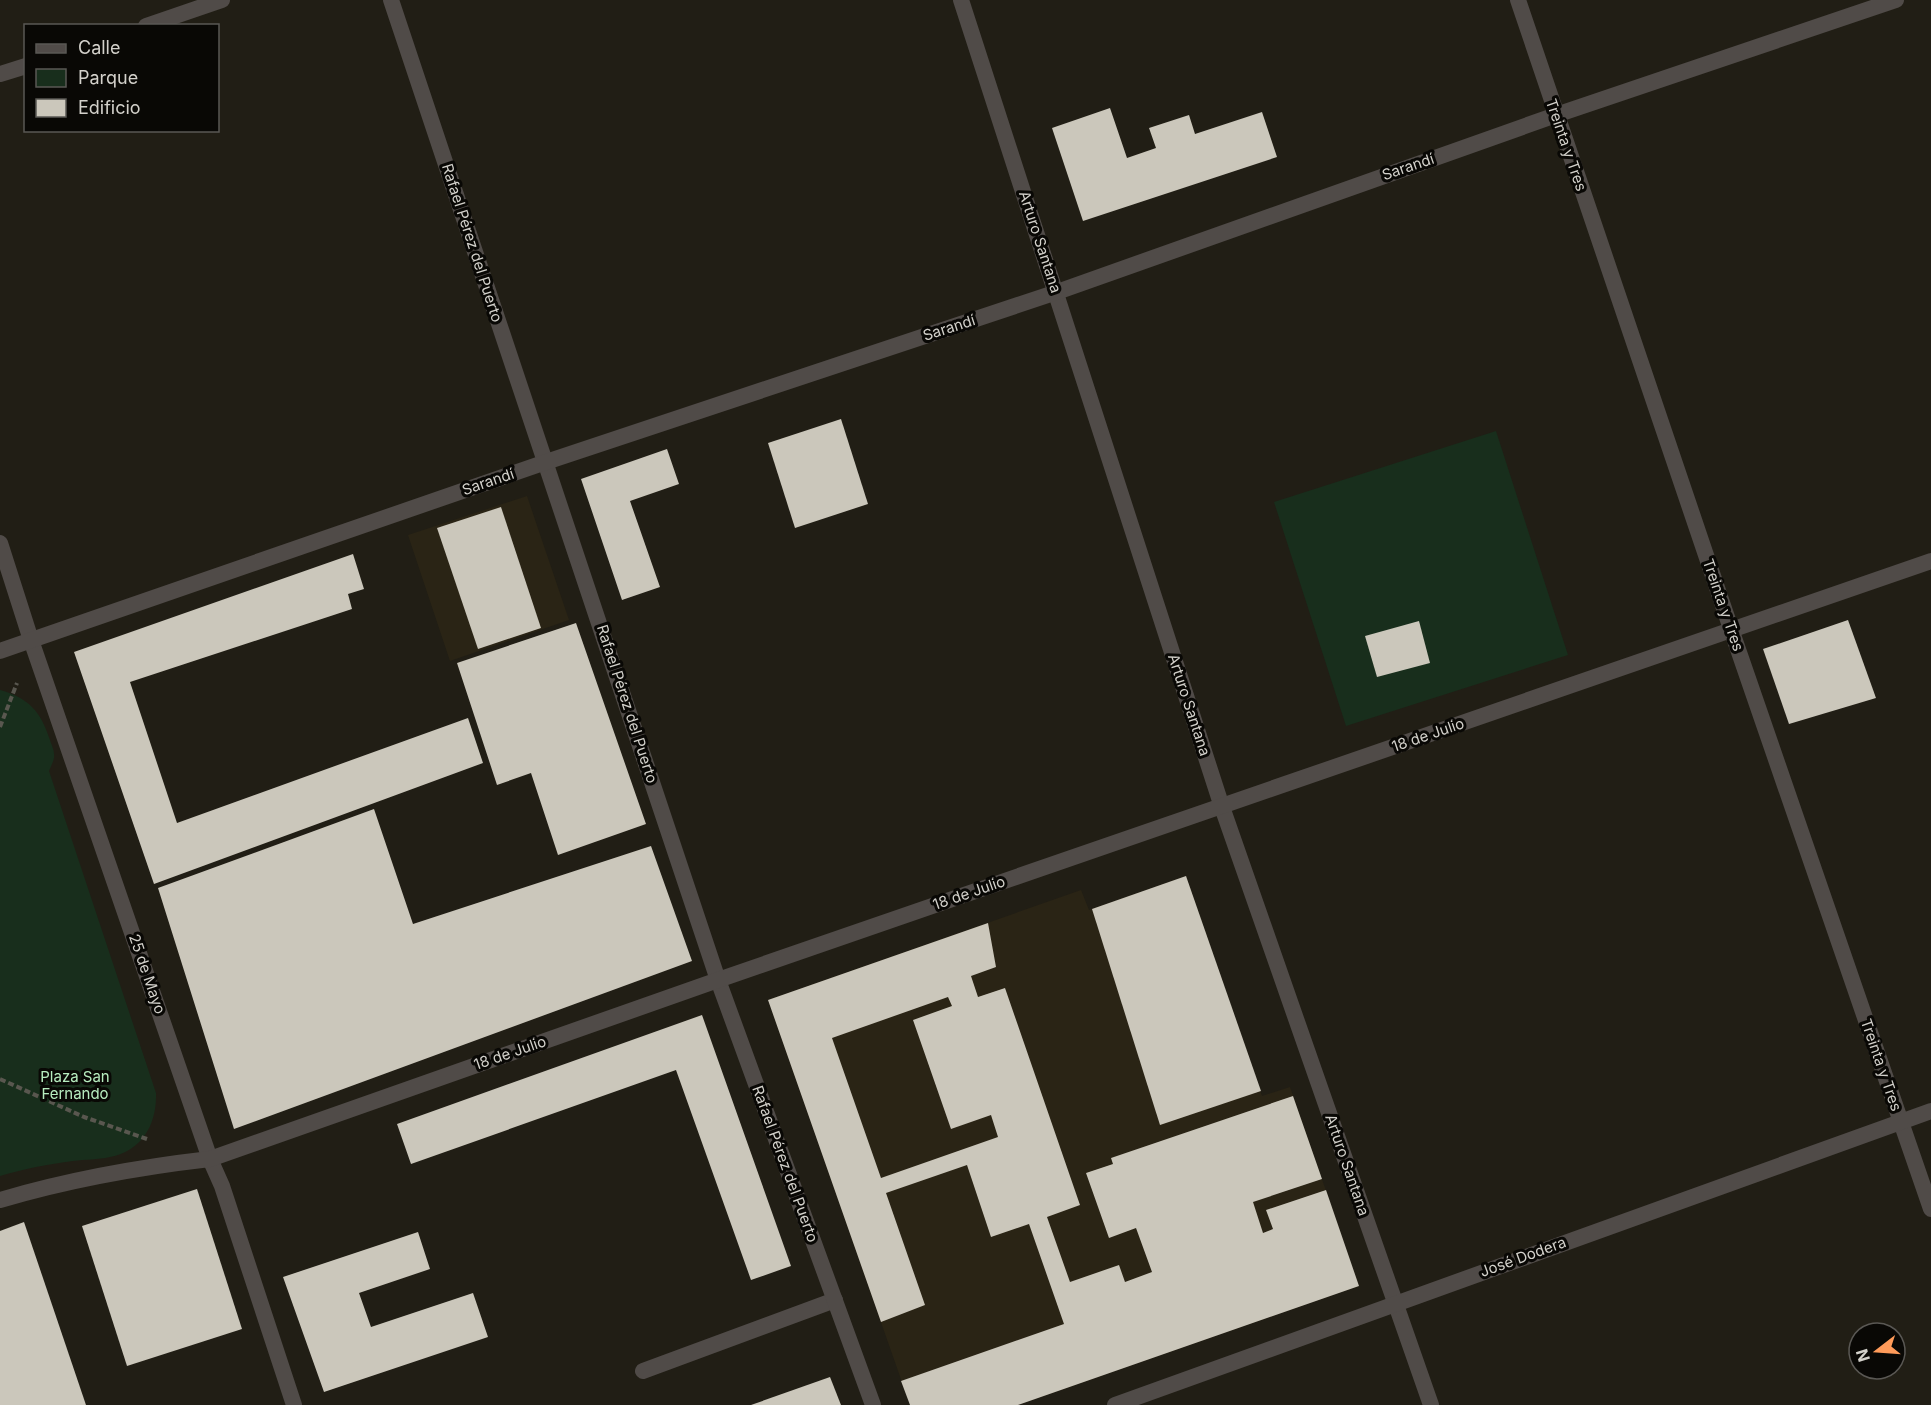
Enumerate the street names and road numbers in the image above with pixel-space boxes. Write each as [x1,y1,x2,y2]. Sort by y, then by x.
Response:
street label: Treinta y Tres [1542,96,1591,194]
street label: Sarandí [1379,149,1437,184]
street label: Rafael Pérez del Puerto [438,161,507,325]
street label: Arturo Santana [1015,188,1066,295]
street label: Sarandí [920,310,978,345]
street label: Sarandí [459,464,517,499]
street label: Treinta y Tres [1699,556,1748,654]
street label: Rafael Pérez del Puerto [593,622,662,786]
street label: Arturo Santana [1164,651,1215,758]
street label: 18 de Julio [1389,713,1467,756]
street label: 18 de Julio [930,871,1008,914]
street label: 25 de Mayo [125,931,170,1016]
street label: Treinta y Tres [1857,1016,1906,1114]
street label: 18 de Julio [471,1031,549,1074]
street label: Rafael Pérez del Puerto [748,1083,823,1245]
street label: Arturo Santana [1321,1112,1374,1218]
street label: José Dodera [1477,1232,1568,1281]

